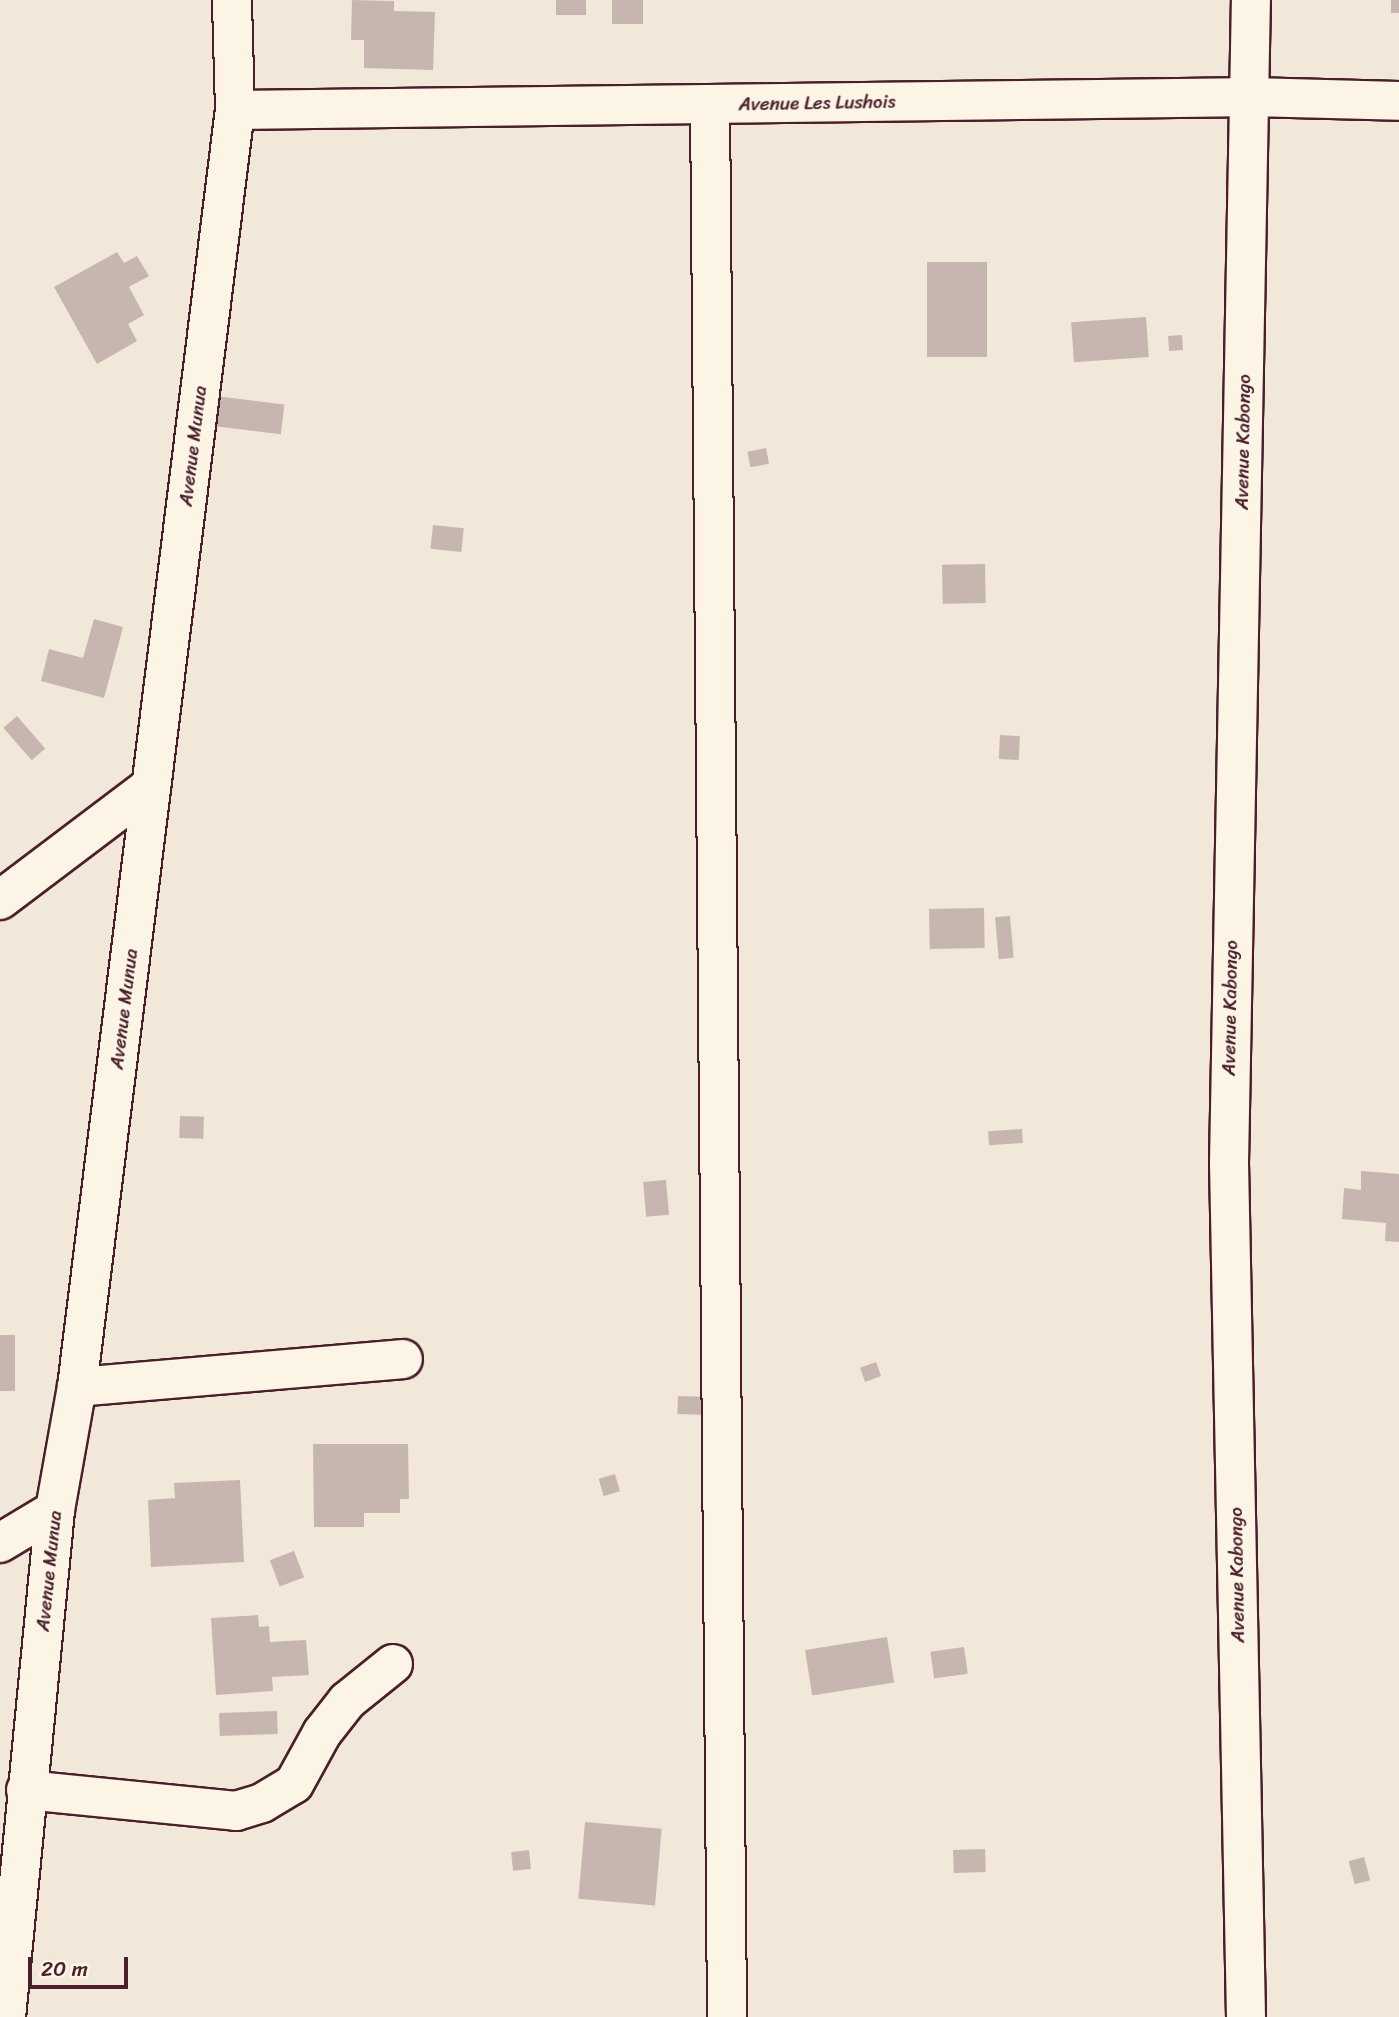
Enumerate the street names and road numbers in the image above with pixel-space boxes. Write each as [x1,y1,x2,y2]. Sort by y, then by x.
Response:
street label: Avenue Les Lushois [738,90,896,116]
street label: Avenue Kabongo [1230,374,1256,510]
street label: Avenue Munua [174,384,212,508]
street label: Avenue Kabongo [1217,940,1243,1076]
street label: Avenue Munua [105,947,143,1071]
street label: Avenue Kabongo [1224,1507,1250,1643]
street label: Avenue Munua [31,1510,67,1632]

